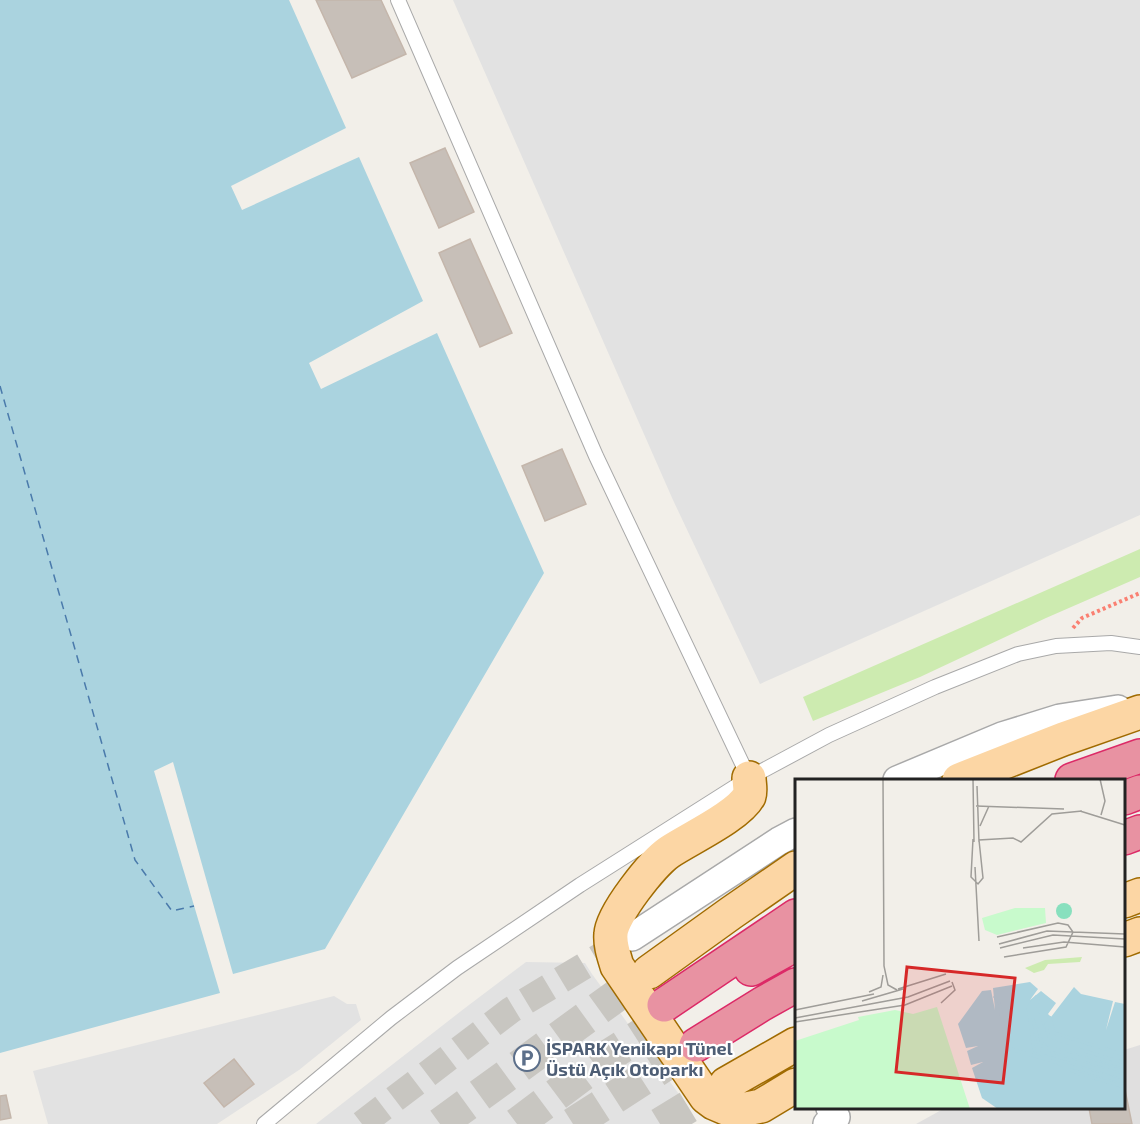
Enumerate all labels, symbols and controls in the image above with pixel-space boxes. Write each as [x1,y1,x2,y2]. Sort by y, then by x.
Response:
inset map [795,779,1125,1109]
place label: İSPARK Yenikapı Tünel Üstü Açık Otoparkı [546,1037,733,1081]
parking icon: İSPARK Yenikapı Tünel Üstü Açık Otoparkı [512,1043,542,1073]

